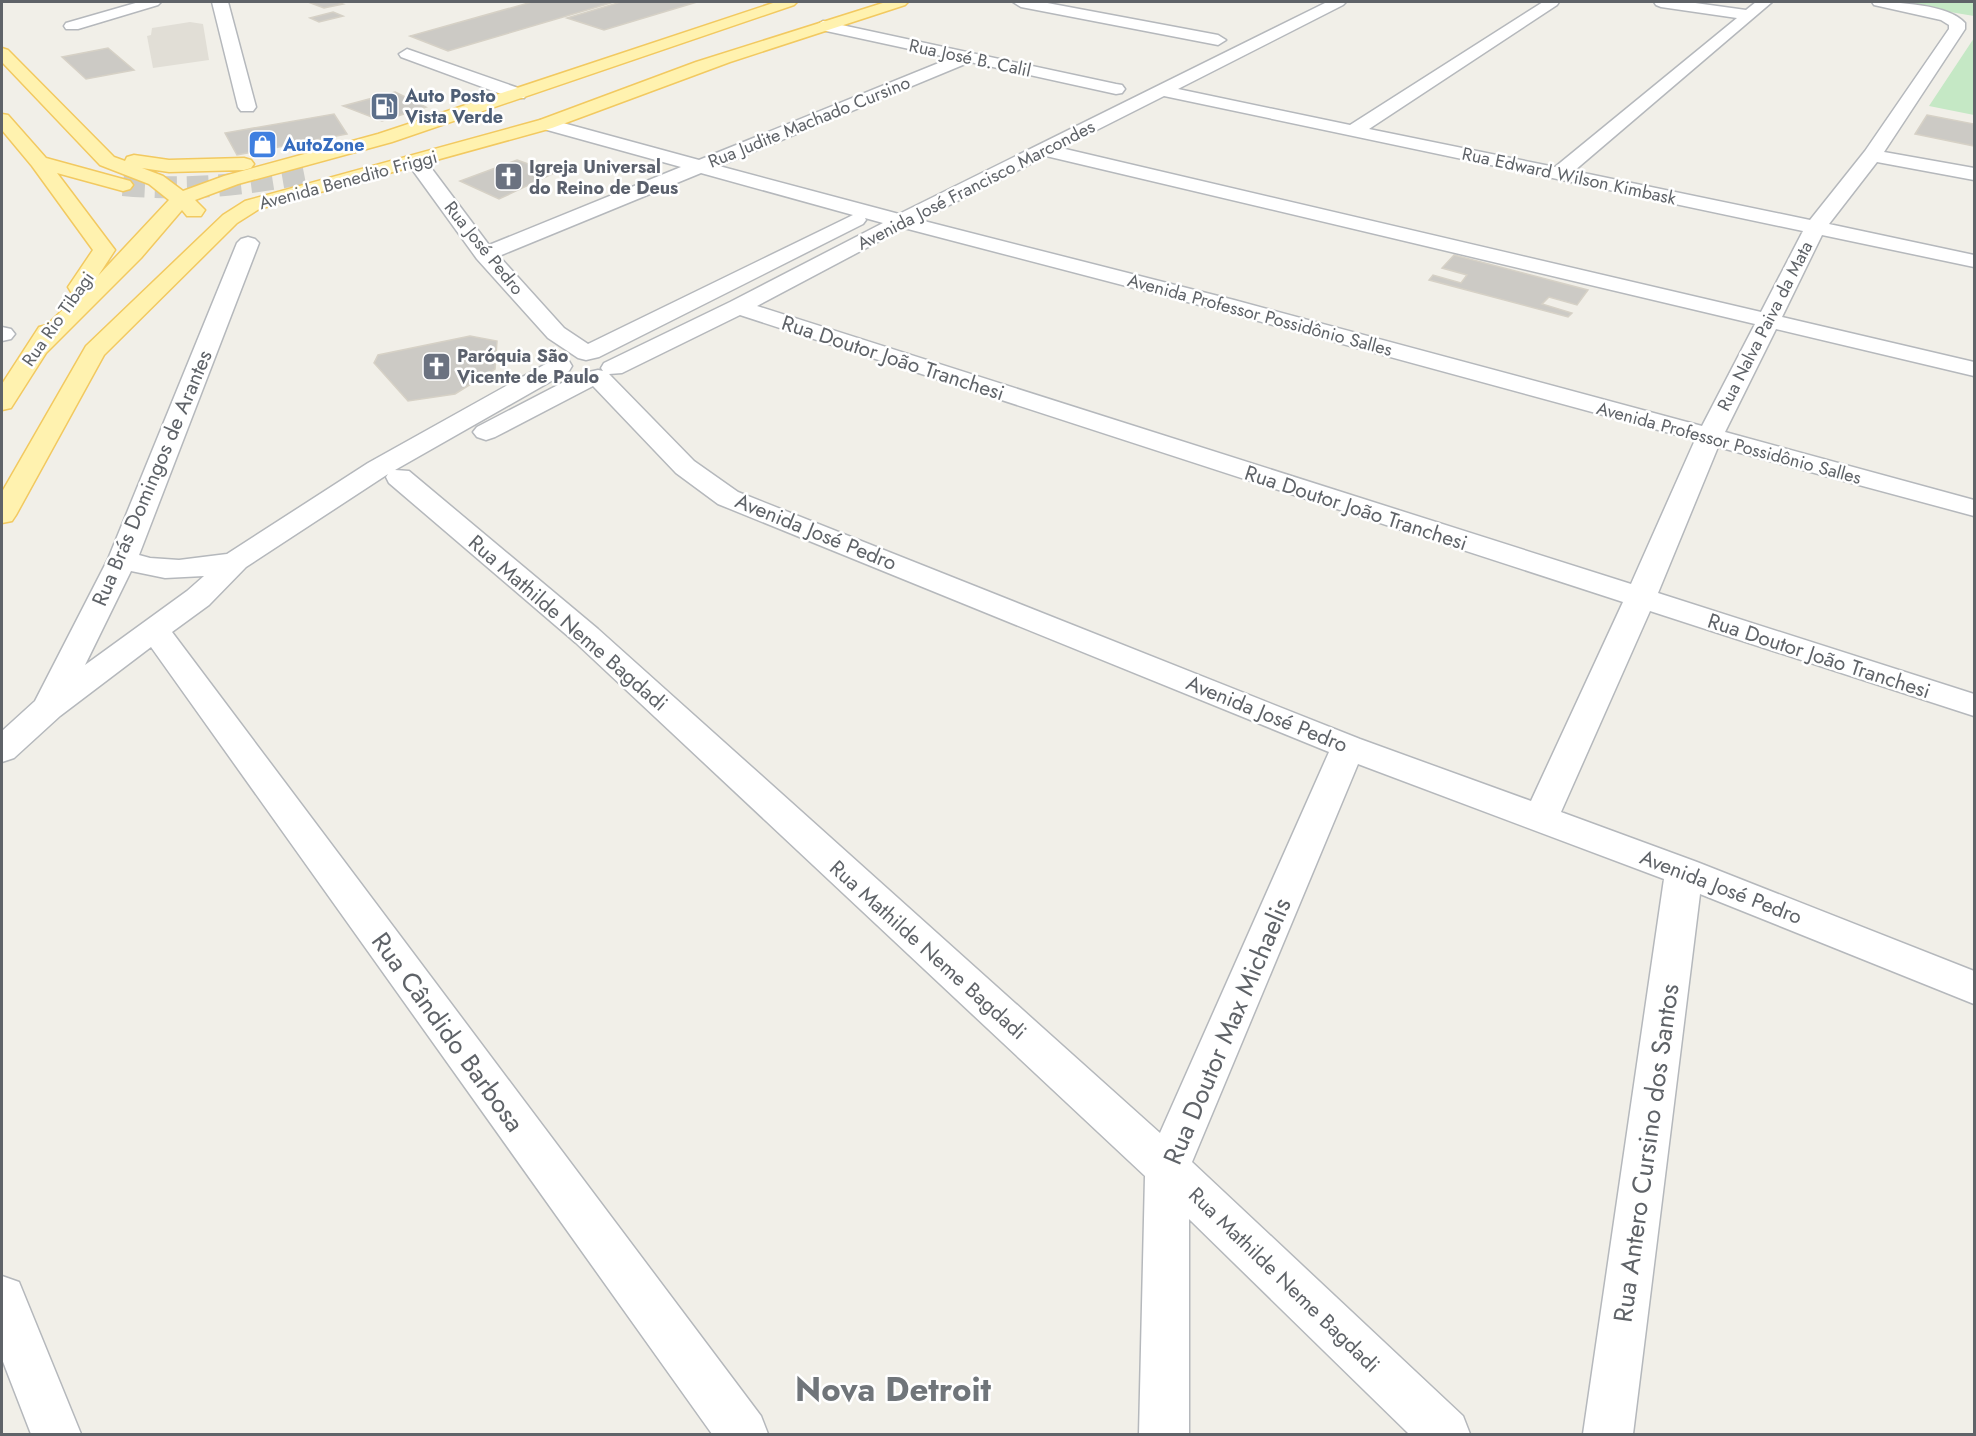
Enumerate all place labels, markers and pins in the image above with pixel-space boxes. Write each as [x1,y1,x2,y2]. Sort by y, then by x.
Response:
place label: Auto Posto Vista Verde [404,83,503,130]
fuel station icon: Auto Posto Vista Verde [368,90,400,122]
shop icon: AutoZone [246,129,278,161]
place label: AutoZone [282,132,364,158]
place label: Igreja Universal do Reino de Deus [529,154,678,201]
church icon: Igreja Universal do Reino de Deus [492,161,524,193]
place label: Paróquia São Vicente de Paulo [456,343,600,390]
church icon: Paróquia São Vicente de Paulo [420,350,452,382]

